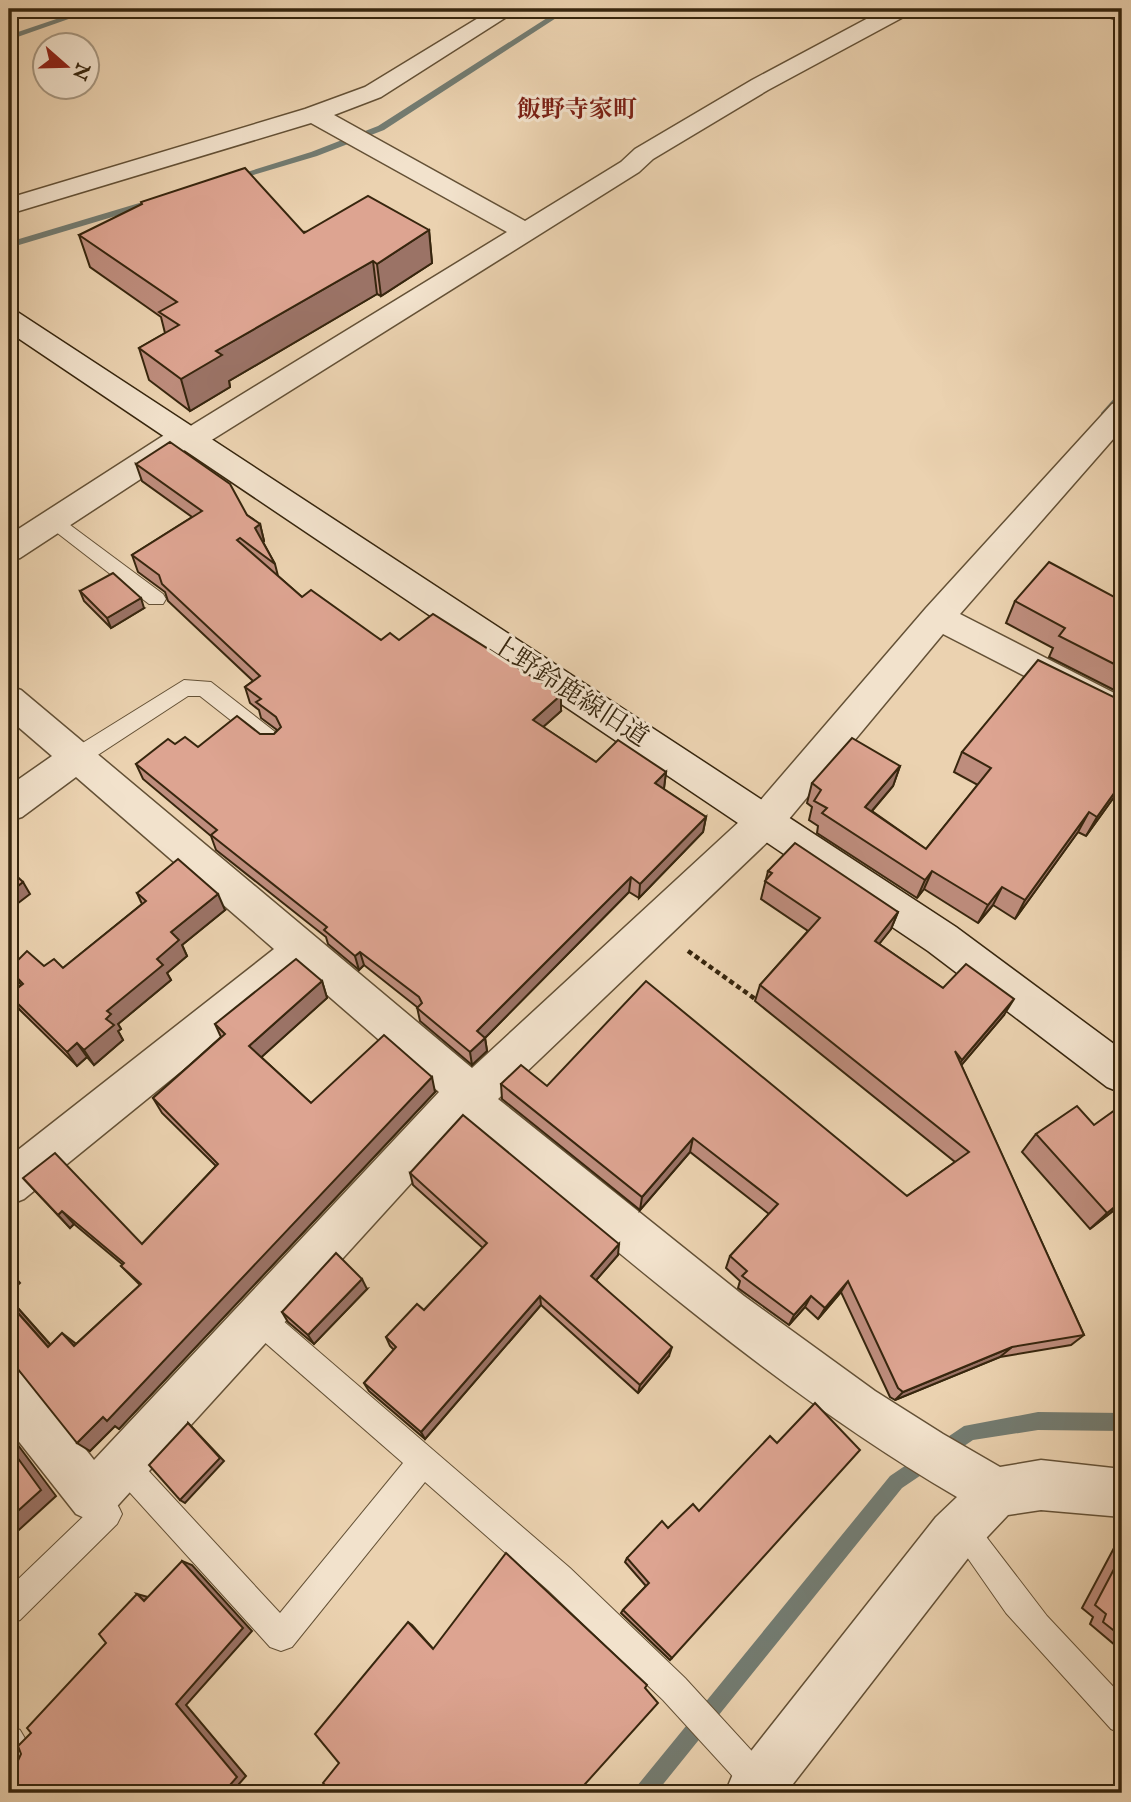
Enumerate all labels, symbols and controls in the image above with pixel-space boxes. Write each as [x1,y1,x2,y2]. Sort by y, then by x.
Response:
north arrow [32,32,102,102]
text: N [66,58,95,83]
district label: 飯野寺家町 [517,95,637,126]
street label: 上野鈴鹿線旧道 [484,628,654,755]

